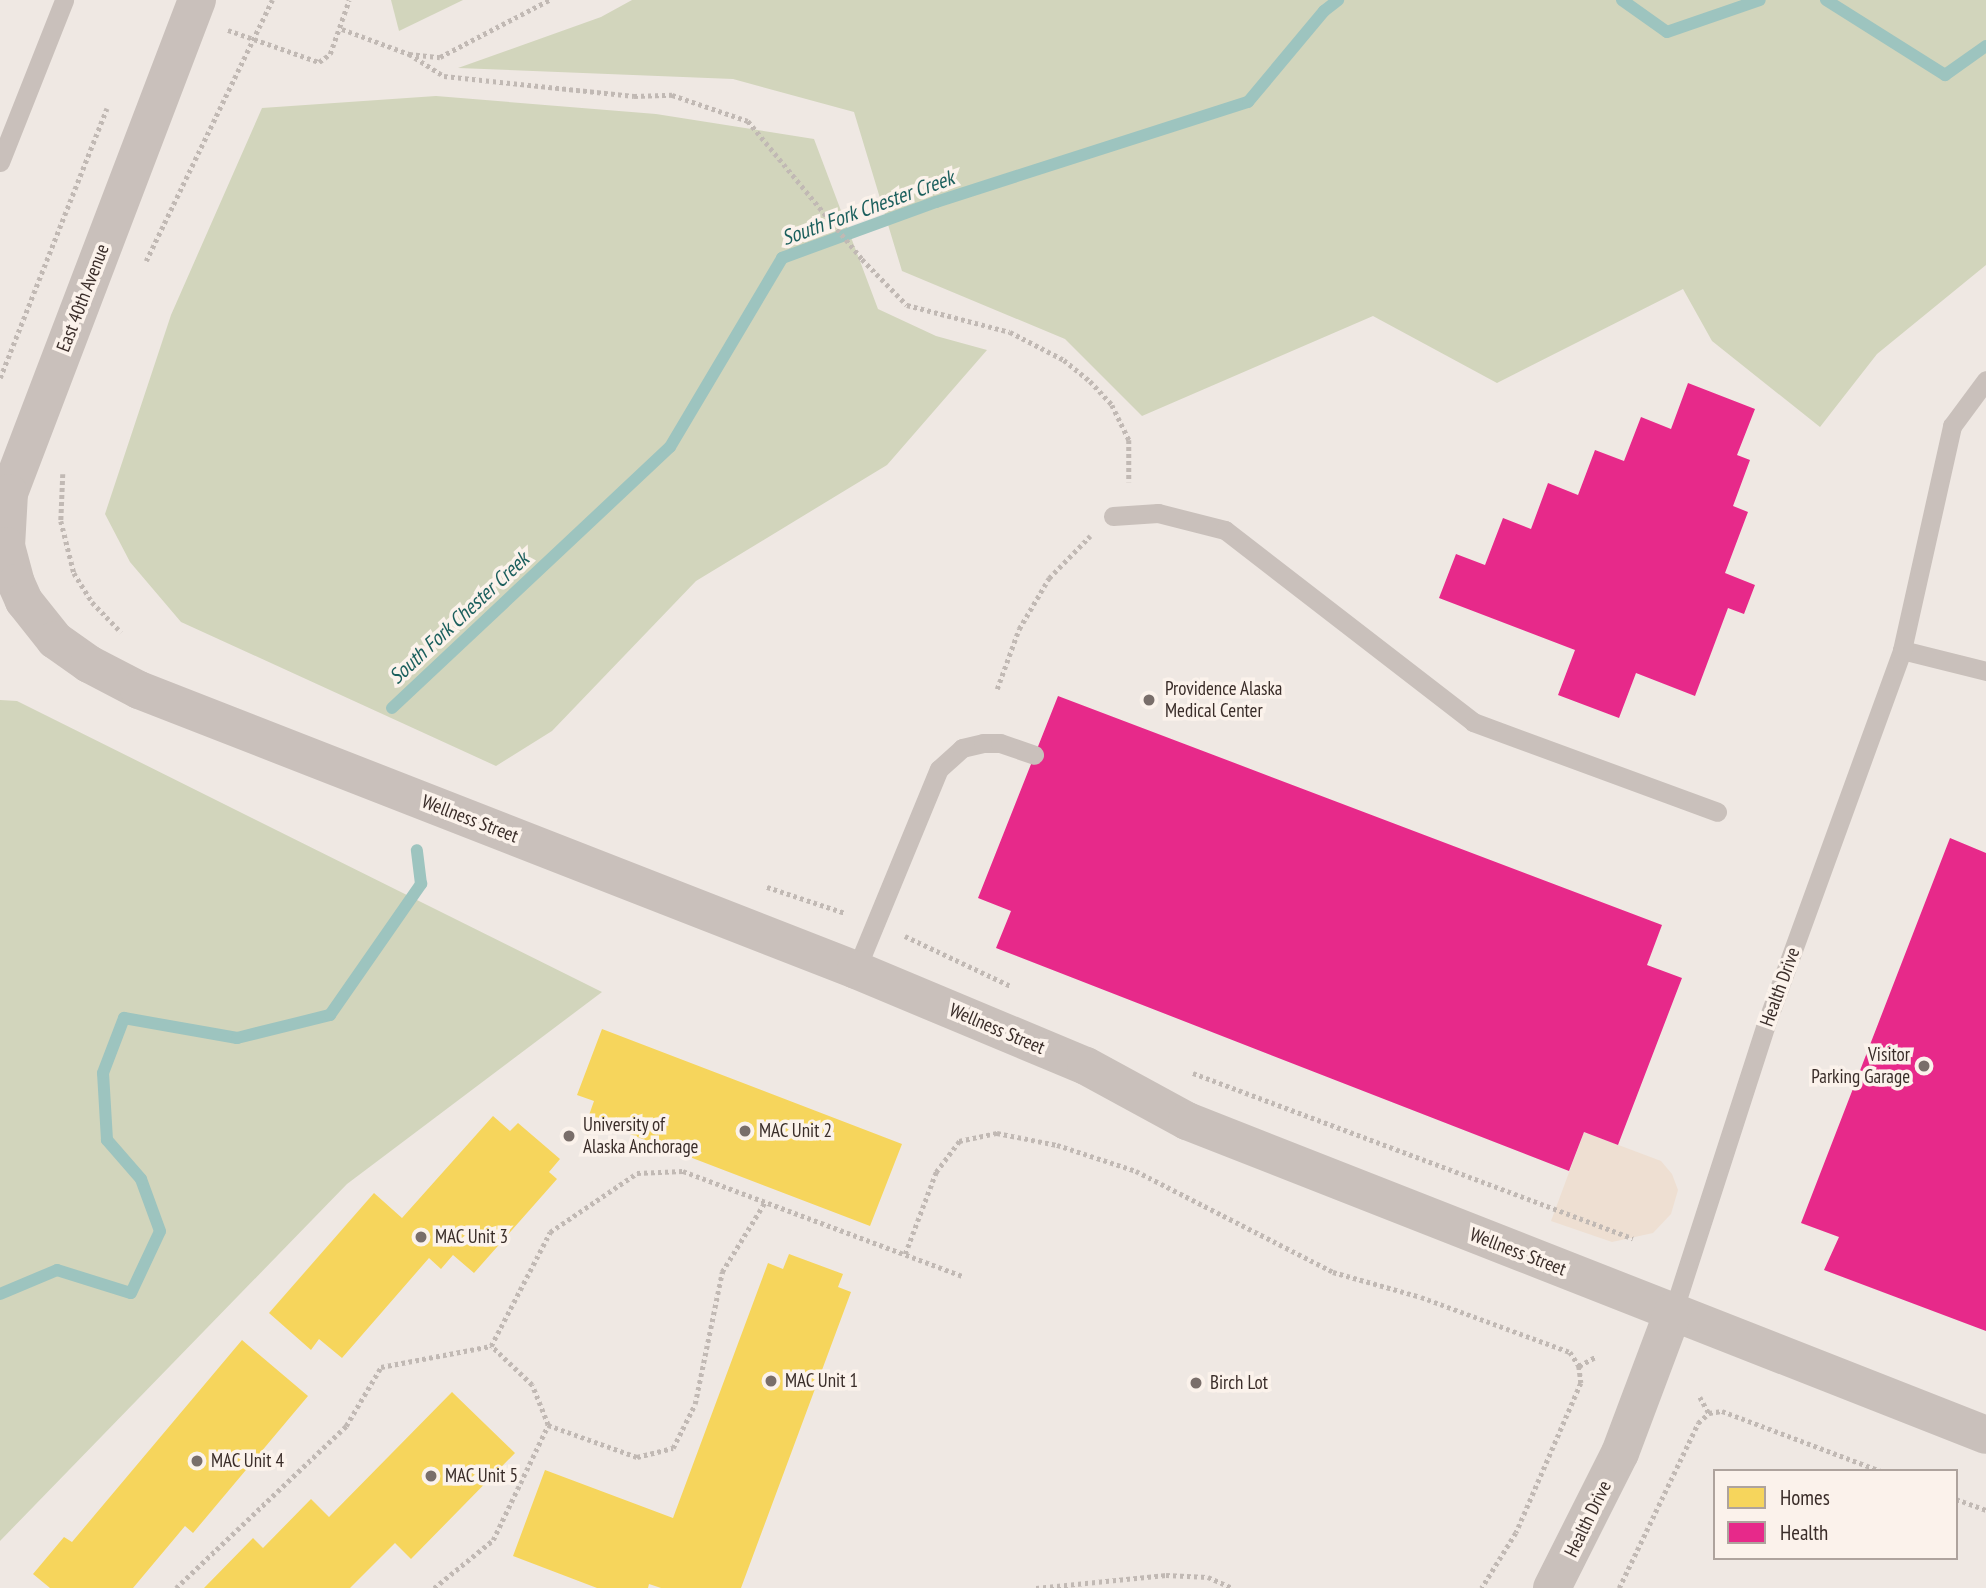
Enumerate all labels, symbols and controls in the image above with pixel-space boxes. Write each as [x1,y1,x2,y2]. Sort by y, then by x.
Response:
water label: South Fork Chester Creek [778,165,958,251]
street label: East 40th Avenue [52,241,114,355]
water label: South Fork Chester Creek [384,547,534,689]
place label: Providence Alaska Medical Center [1165,678,1283,722]
marker: Providence Alaska Medical Center [1139,690,1159,710]
street label: Wellness Street [419,790,521,848]
street label: Health Drive [1755,944,1805,1030]
street label: Wellness Street [946,999,1048,1059]
place label: Visitor Parking Garage [1811,1044,1910,1088]
marker: Visitor Parking Garage [1916,1058,1932,1074]
place label: University of Alaska Anchorage [583,1114,699,1158]
place label: MAC Unit 2 [759,1120,833,1142]
marker: MAC Unit 2 [737,1123,753,1139]
marker: University of Alaska Anchorage [561,1128,577,1144]
street label: Wellness Street [1467,1223,1569,1281]
place label: MAC Unit 3 [435,1226,509,1248]
marker: MAC Unit 3 [413,1229,429,1245]
place label: MAC Unit 1 [785,1370,859,1392]
place label: Birch Lot [1210,1372,1268,1394]
marker: MAC Unit 1 [763,1373,779,1389]
marker: Birch Lot [1188,1375,1204,1391]
place label: MAC Unit 4 [211,1450,285,1472]
marker: MAC Unit 4 [189,1453,205,1469]
place label: MAC Unit 5 [445,1465,519,1487]
marker: MAC Unit 5 [423,1468,439,1484]
legend [1713,1469,1958,1560]
street label: Health Drive [1560,1477,1616,1561]
text: Homes [1780,1484,1830,1511]
text: Health [1780,1519,1828,1546]

